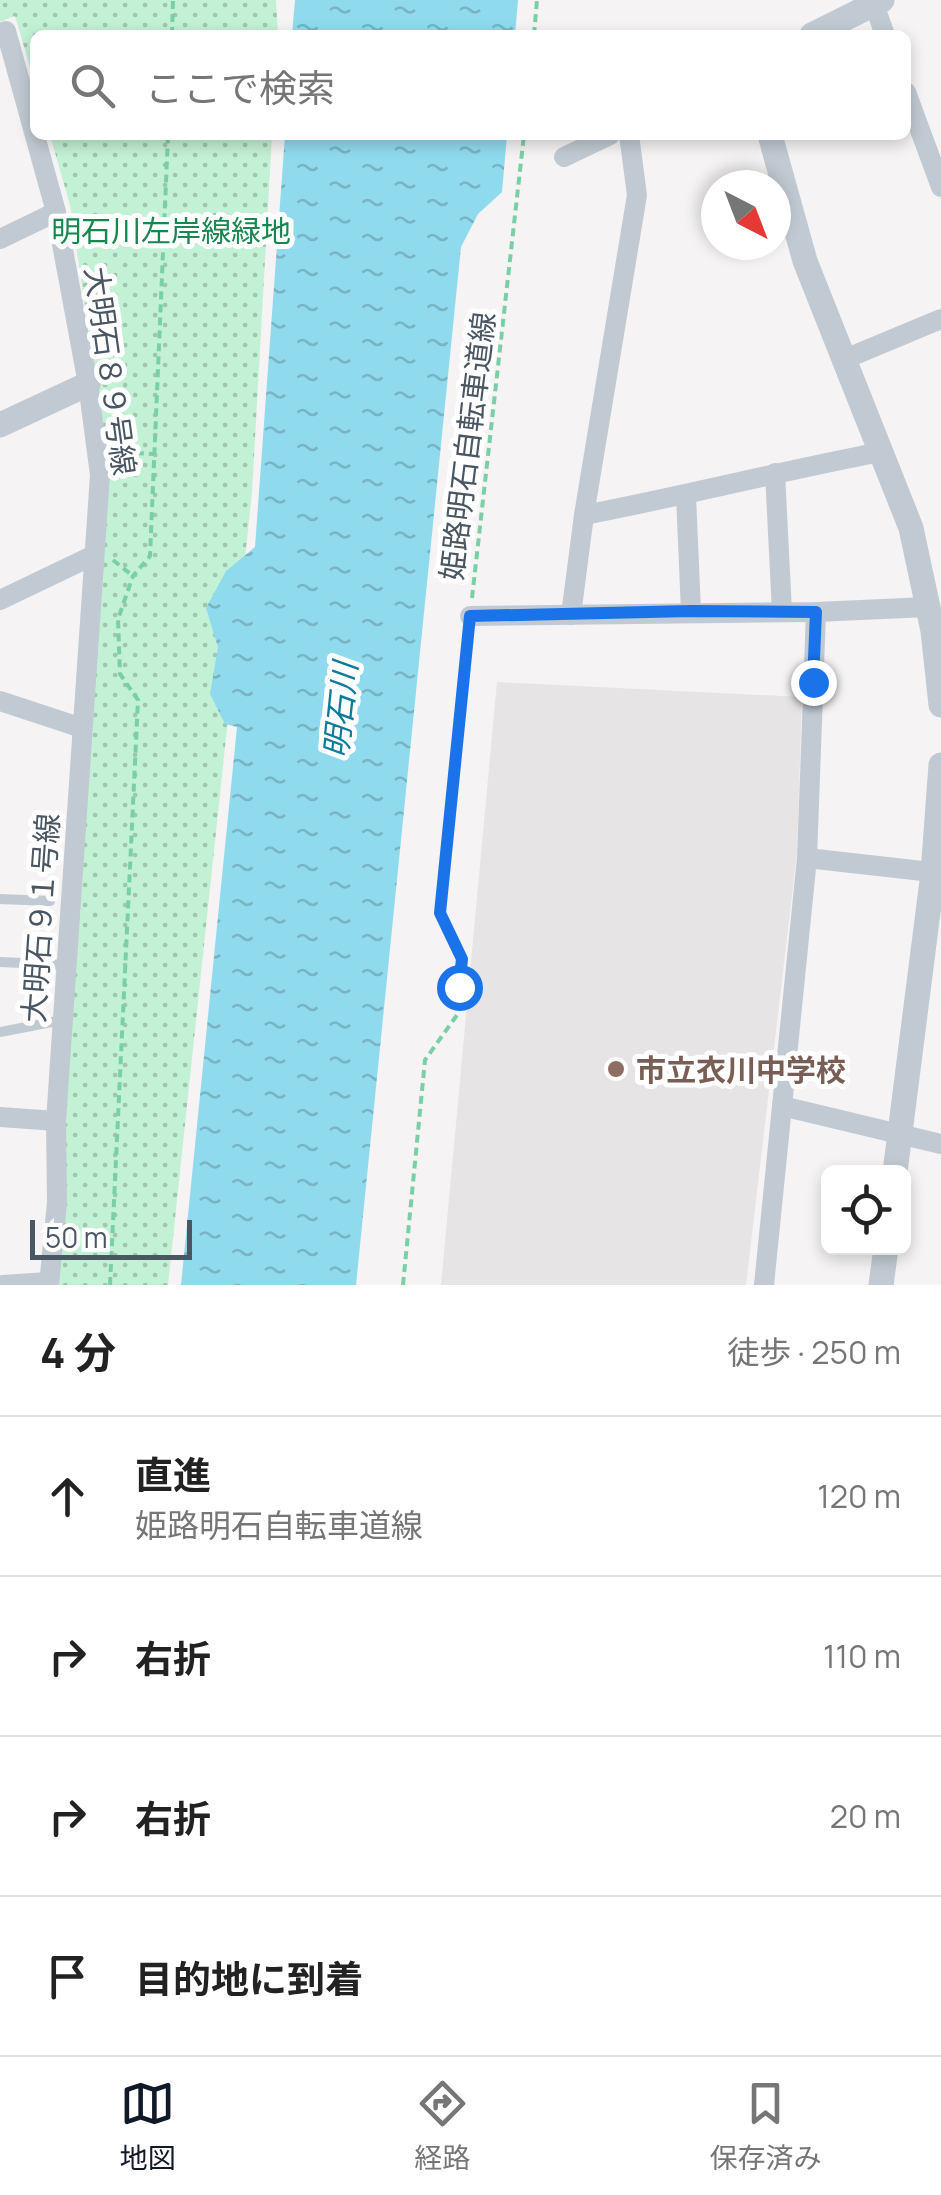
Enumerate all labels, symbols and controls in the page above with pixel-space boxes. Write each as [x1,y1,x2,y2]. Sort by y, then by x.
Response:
search box [30,30,911,140]
icon: search [65,58,120,113]
text: ここで検索 [145,61,335,113]
north arrow [701,170,791,260]
park label: 明石川左岸線緑地 [51,210,291,251]
street label: 大明石８９号線 [76,264,146,478]
street label: 姫路明石自転車道線 [430,310,504,582]
water label: 明石川 [313,657,367,760]
route end [791,660,837,706]
street label: 大明石９１号線 [12,812,68,1024]
route start [437,965,483,1011]
place label: 市立衣川中学校 [636,1049,846,1090]
marker: 市立衣川中学校 [605,1058,627,1080]
map controls [821,1165,911,1255]
button: locate [821,1165,911,1255]
scale bar [30,1215,192,1260]
text: 50 m [45,1218,108,1256]
text: 4 分 [40,1323,116,1381]
text: 徒歩 · 250 m [727,1330,901,1374]
text: 直進 [135,1448,211,1500]
icon: ahead [40,1469,95,1524]
text: 120 m [817,1474,901,1518]
text: 姫路明石自転車道線 [135,1503,423,1547]
icon: right [40,1629,95,1684]
text: 右折 [135,1632,211,1684]
text: 110 m [823,1634,901,1678]
icon: right [40,1789,95,1844]
text: 右折 [135,1792,211,1844]
text: 20 m [830,1794,901,1838]
icon: arrive [40,1949,95,2004]
text: 目的地に到着 [135,1952,363,2004]
tab: 地図 [119,2076,176,2176]
tab: 経路 [414,2076,471,2176]
tab: 保存済み [709,2076,822,2176]

